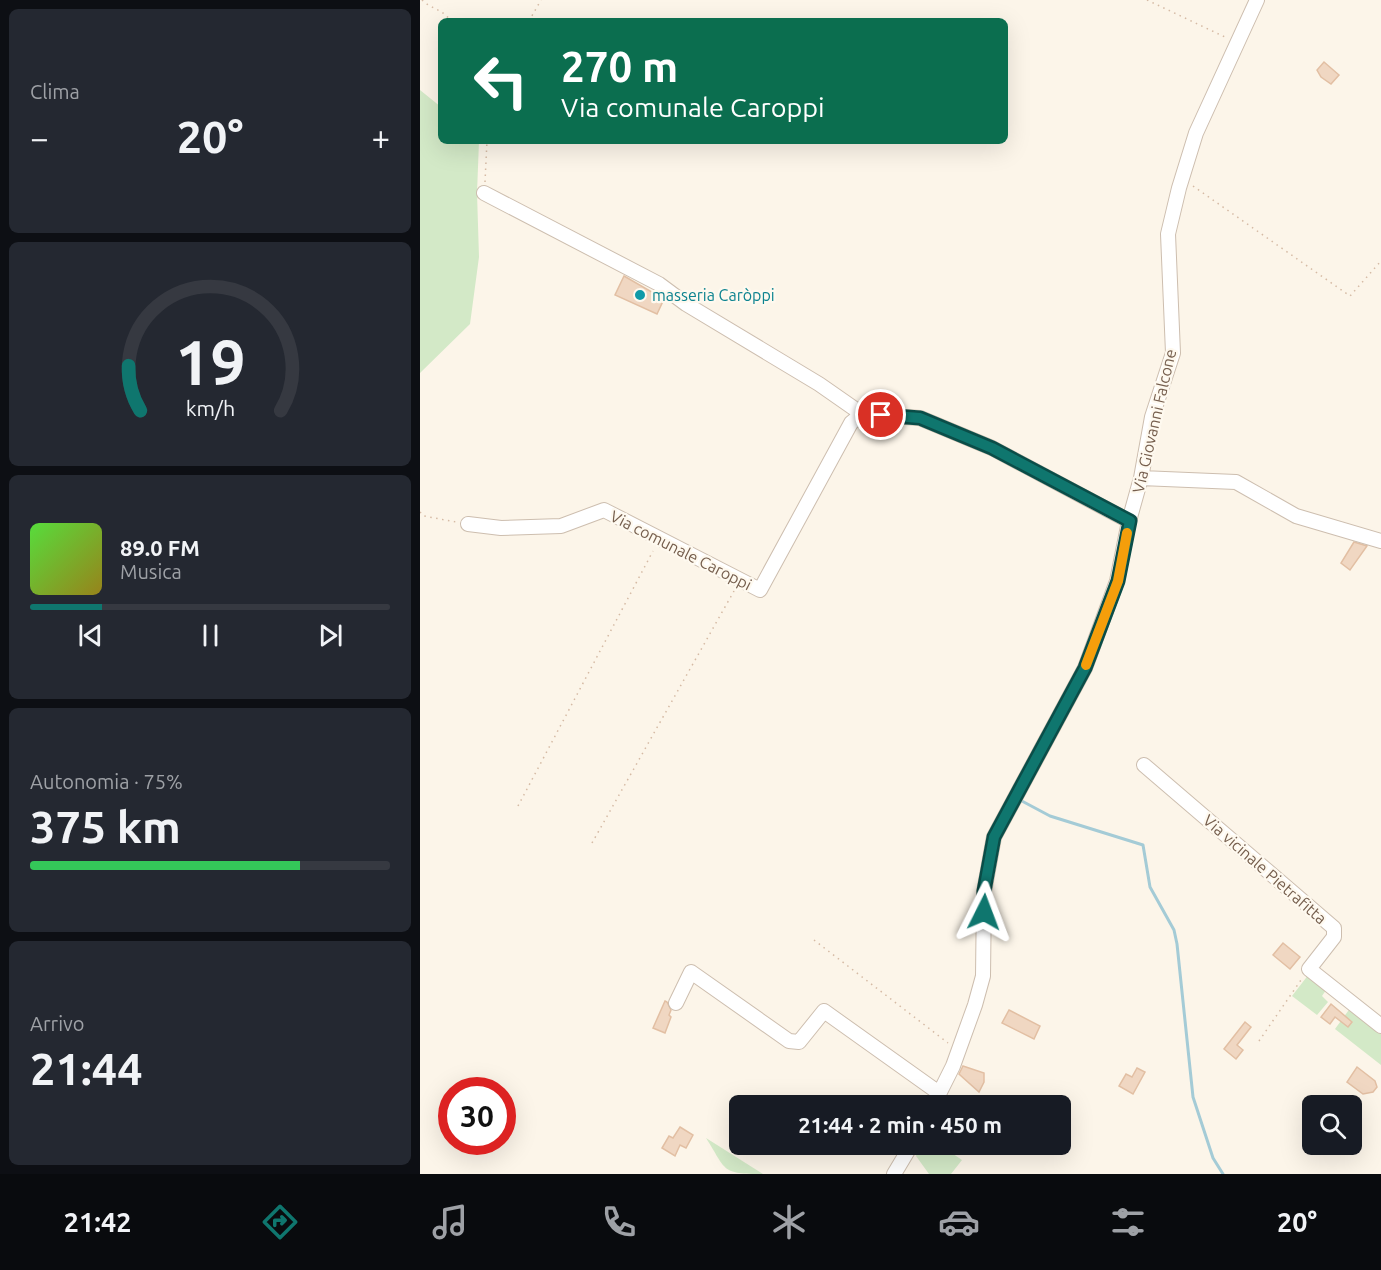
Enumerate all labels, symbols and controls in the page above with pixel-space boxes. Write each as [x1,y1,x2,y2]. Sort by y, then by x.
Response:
icon: left [462,42,540,120]
text: 270 m [561,43,678,90]
text: Clima [30,80,80,103]
text: Via comunale Caroppi [561,92,825,122]
text: 20° [177,111,243,162]
text: − [30,119,49,156]
text: + [371,119,390,156]
place label: masseria Caròppi [652,286,775,304]
marker: masseria Caròppi [633,288,647,302]
text: 19 [175,327,245,397]
street label: Via Giovanni Falcone [1129,347,1179,495]
pin [855,389,906,440]
text: km/h [185,396,235,420]
icon: arrive [864,398,897,431]
street label: Via comunale Caroppi [607,507,755,593]
text: 89.0 FM [120,535,200,560]
text: Musica [120,560,182,583]
icon: previous [74,619,107,652]
icon: pause [194,619,227,652]
icon: next [314,619,347,652]
text: Autonomia · 75% [30,770,183,793]
text: 375 km [30,801,181,852]
street label: Via vicinale Pietrafitta [1200,811,1330,927]
position arrow [952,880,1016,944]
text: Arrivo [30,1012,84,1035]
text: 21:44 [30,1043,143,1094]
speed limit sign: 30 [438,1077,516,1155]
map controls [1302,1095,1362,1155]
button: search [1302,1095,1362,1155]
text: 21:44 · 2 min · 450 m [798,1112,1002,1137]
icon: directions [259,1201,301,1243]
icon: music [429,1201,471,1243]
icon: phone [598,1201,640,1243]
icon: climate [768,1201,810,1243]
icon: car [938,1201,980,1243]
icon: filters [1107,1201,1149,1243]
text: 21:42 [64,1207,131,1237]
text: 20° [1277,1207,1317,1237]

